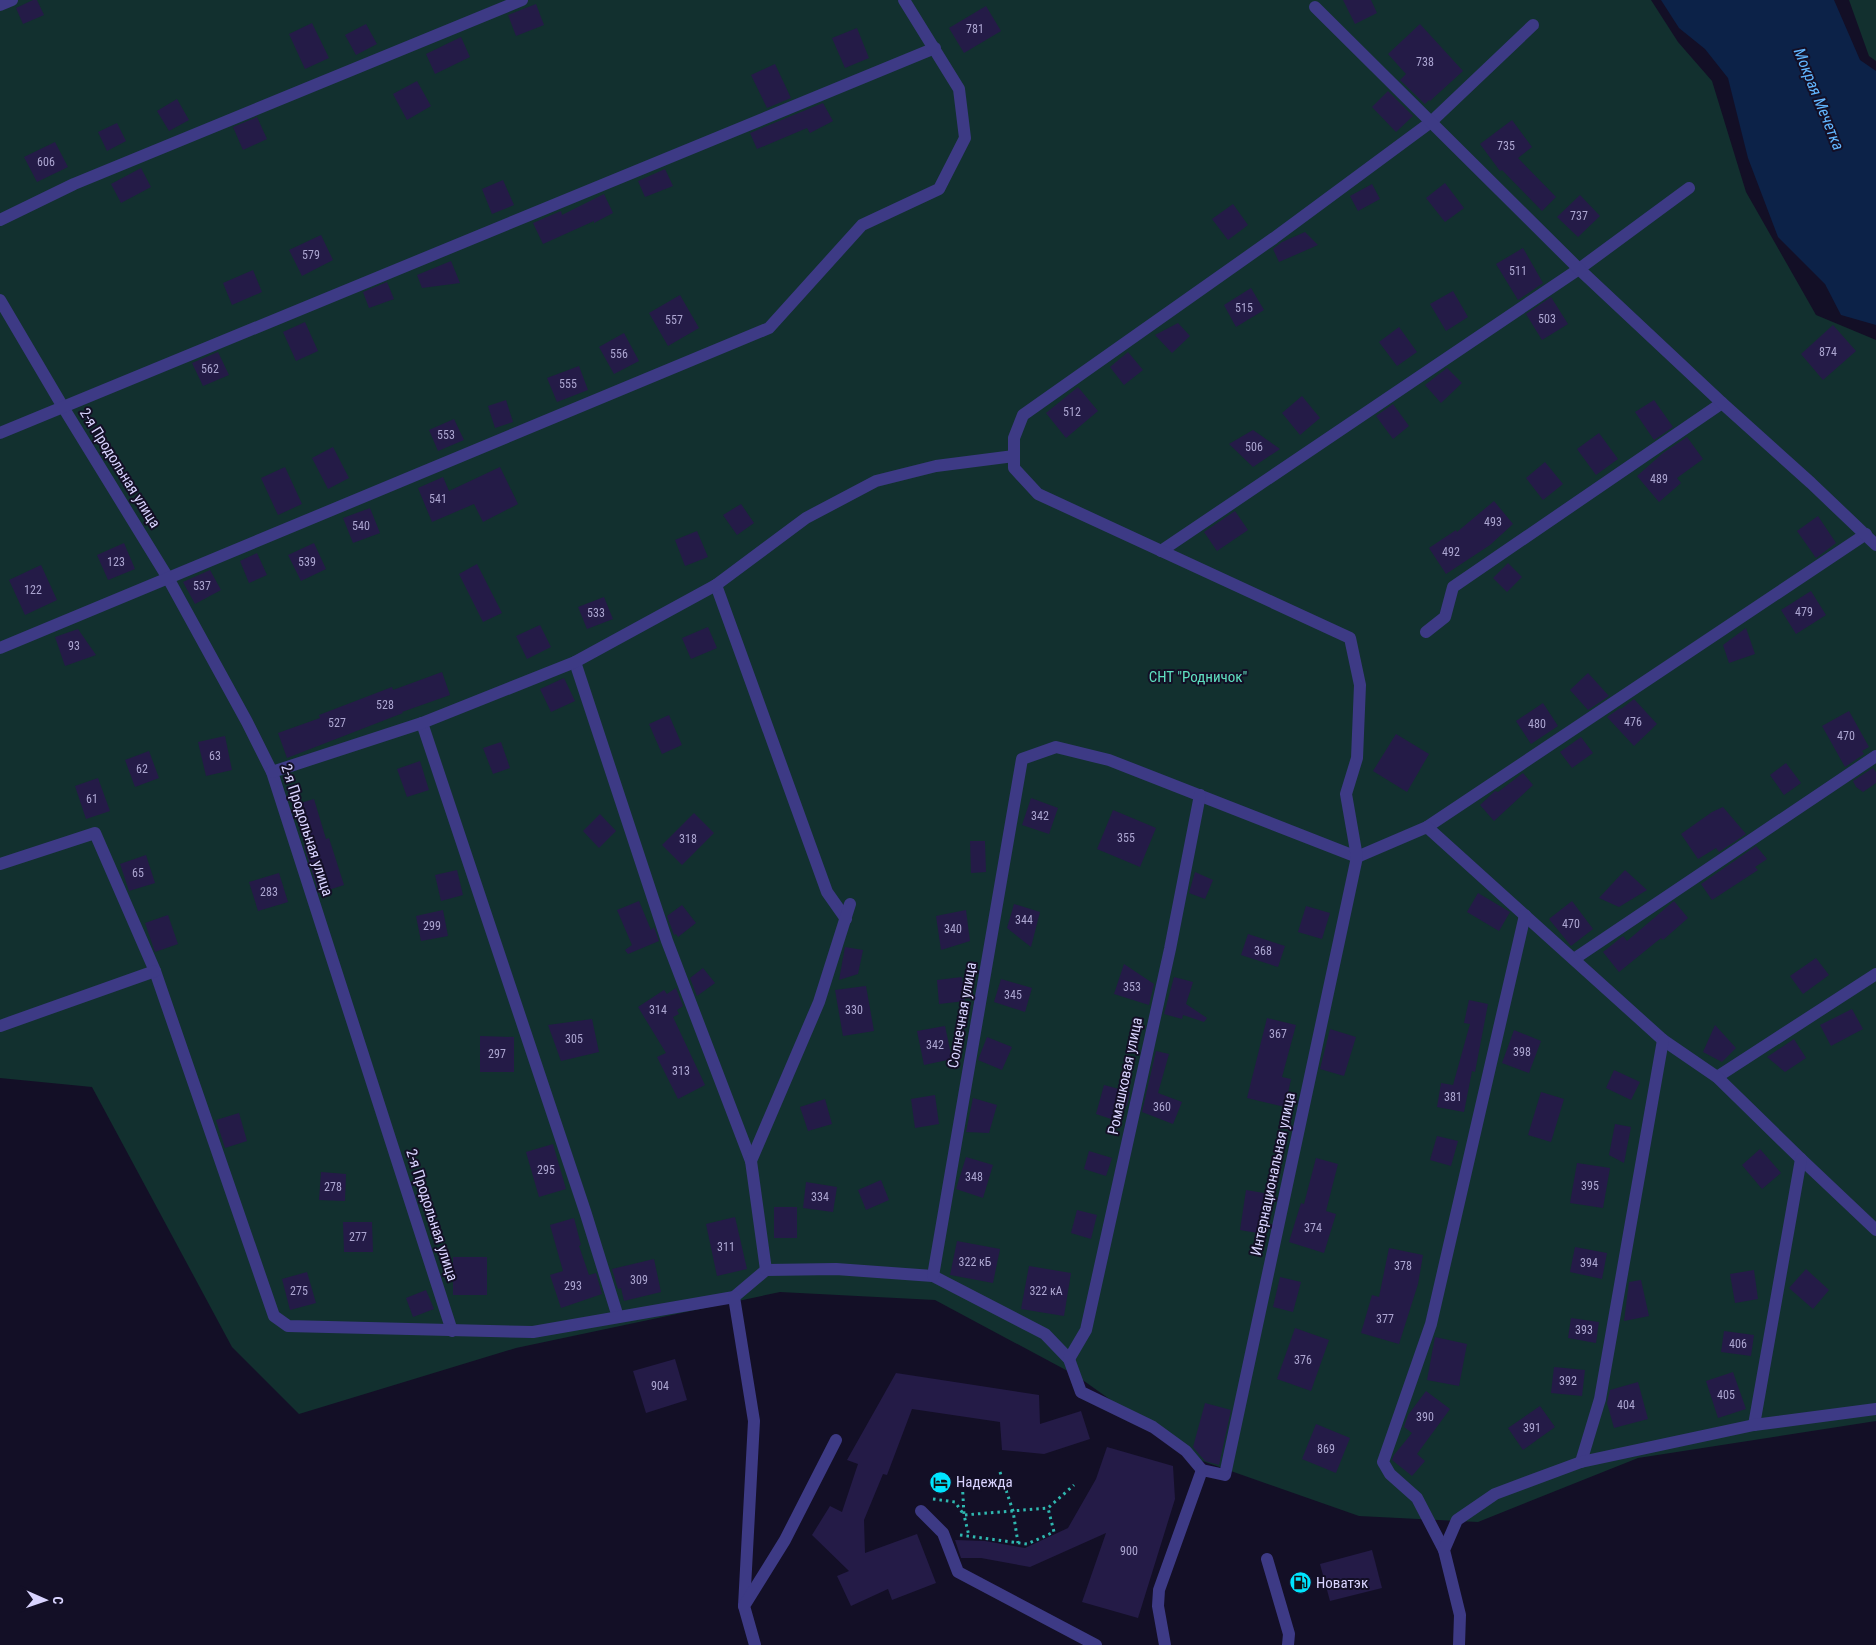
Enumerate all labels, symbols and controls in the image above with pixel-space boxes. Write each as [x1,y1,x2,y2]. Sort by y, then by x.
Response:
house number: 781 [966,22,984,36]
water label: Мокрая Мечетка [1790,45,1848,153]
house number: 738 [1416,55,1434,69]
house number: 735 [1497,139,1515,153]
house number: 606 [37,155,55,169]
house number: 737 [1570,209,1588,223]
house number: 579 [302,248,320,262]
house number: 511 [1509,264,1527,278]
house number: 515 [1235,301,1253,315]
house number: 503 [1538,312,1556,326]
house number: 557 [665,313,683,327]
house number: 874 [1819,345,1837,359]
house number: 556 [610,347,628,361]
house number: 562 [201,362,219,376]
house number: 555 [559,377,577,391]
street label: 2-я Продольная улица [76,405,164,531]
house number: 512 [1063,405,1081,419]
house number: 553 [437,428,455,442]
house number: 506 [1245,440,1263,454]
house number: 489 [1650,472,1668,486]
house number: 541 [429,492,447,506]
house number: 493 [1484,515,1502,529]
house number: 540 [352,519,370,533]
house number: 492 [1442,545,1460,559]
house number: 123 [107,555,125,569]
house number: 539 [298,555,316,569]
house number: 537 [193,579,211,593]
house number: 122 [24,583,42,597]
house number: 479 [1795,605,1813,619]
house number: 533 [587,606,605,620]
house number: 93 [68,639,80,653]
park label: СНТ "Родничок" [1149,668,1248,686]
house number: 528 [376,698,394,712]
house number: 476 [1624,715,1642,729]
house number: 527 [328,716,346,730]
house number: 480 [1528,717,1546,731]
house number: 470 [1837,729,1855,743]
house number: 63 [209,749,221,763]
house number: 62 [136,762,148,776]
street label: 2-я Продольная улица [277,762,337,898]
house number: 61 [86,792,98,806]
house number: 342 [1031,809,1049,823]
house number: 355 [1117,831,1135,845]
house number: 318 [679,832,697,846]
house number: 65 [132,866,144,880]
house number: 283 [260,885,278,899]
house number: 344 [1015,913,1033,927]
house number: 470 [1562,917,1580,931]
house number: 299 [423,919,441,933]
house number: 340 [944,922,962,936]
house number: 368 [1254,944,1272,958]
street label: Солнечная улица [944,961,980,1069]
house number: 353 [1123,980,1141,994]
house number: 345 [1004,988,1022,1002]
house number: 314 [649,1003,667,1017]
house number: 330 [845,1003,863,1017]
street label: Ромашковая улица [1104,1016,1146,1136]
house number: 367 [1269,1027,1287,1041]
house number: 305 [565,1032,583,1046]
house number: 342 [926,1038,944,1052]
house number: 398 [1513,1045,1531,1059]
house number: 297 [488,1047,506,1061]
house number: 313 [672,1064,690,1078]
house number: 381 [1444,1090,1462,1104]
street label: Интернациональная улица [1247,1091,1299,1257]
house number: 360 [1153,1100,1171,1114]
street label: 2-я Продольная улица [402,1147,462,1283]
house number: 295 [537,1163,555,1177]
house number: 348 [965,1170,983,1184]
house number: 395 [1581,1179,1599,1193]
house number: 278 [324,1180,342,1194]
house number: 334 [811,1190,829,1204]
house number: 374 [1304,1221,1322,1235]
house number: 277 [349,1230,367,1244]
house number: 311 [717,1240,735,1254]
house number: 322 кБ [959,1255,992,1269]
house number: 394 [1580,1256,1598,1270]
house number: 378 [1394,1259,1412,1273]
house number: 309 [630,1273,648,1287]
house number: 293 [564,1279,582,1293]
house number: 275 [290,1284,308,1298]
house number: 322 кА [1029,1284,1063,1298]
house number: 377 [1376,1312,1394,1326]
house number: 393 [1575,1323,1593,1337]
house number: 406 [1729,1337,1747,1351]
house number: 376 [1294,1353,1312,1367]
house number: 392 [1559,1374,1577,1388]
house number: 904 [651,1379,669,1393]
house number: 405 [1717,1388,1735,1402]
house number: 404 [1617,1398,1635,1412]
house number: 390 [1416,1410,1434,1424]
house number: 391 [1523,1421,1541,1435]
house number: 869 [1317,1442,1335,1456]
hotel icon: Надежда [928,1470,952,1494]
place label: Надежда [956,1473,1013,1491]
house number: 900 [1120,1544,1138,1558]
fuel station icon: Новатэк [1288,1571,1312,1595]
place label: Новатэк [1316,1574,1368,1592]
north arrow [20,1575,70,1625]
text: С [50,1596,66,1605]

